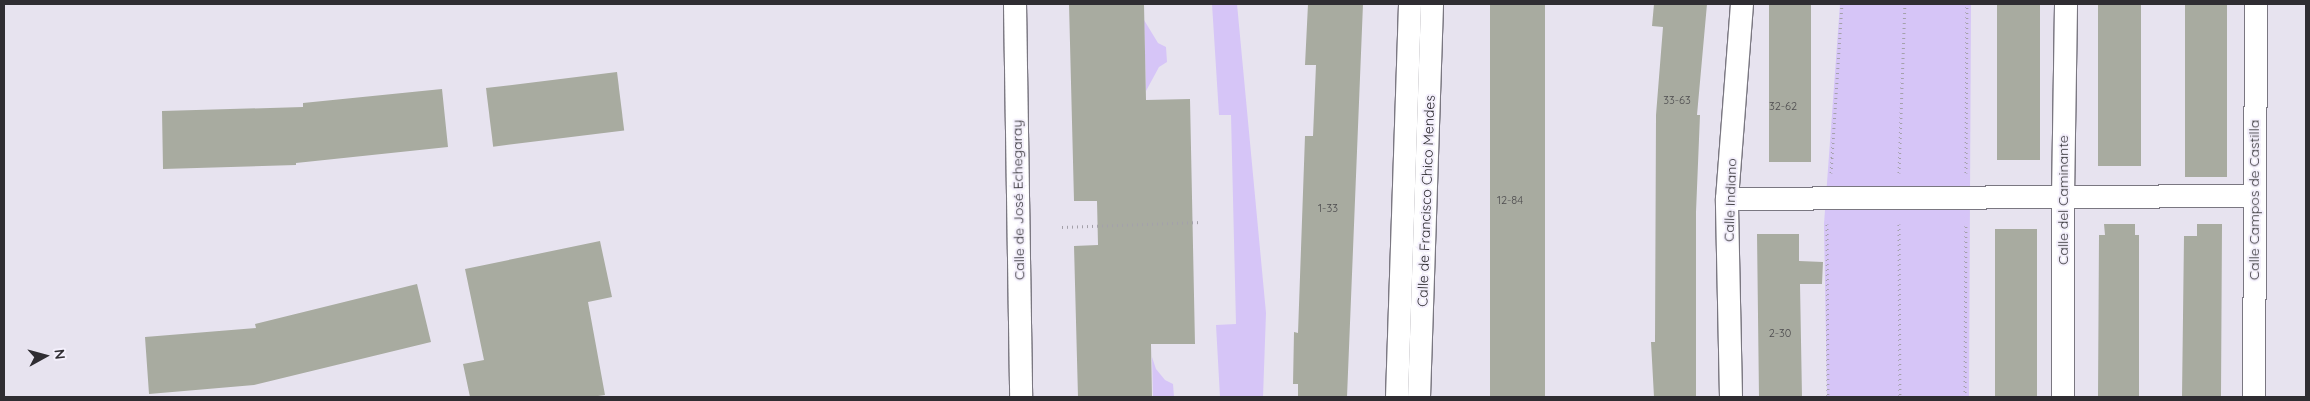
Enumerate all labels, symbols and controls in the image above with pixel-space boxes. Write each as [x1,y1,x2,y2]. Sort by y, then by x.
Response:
house number: 33-63 [1663,93,1691,107]
street label: Calle de Francisco Chico Mendes [1414,95,1438,307]
house number: 32-62 [1769,99,1797,113]
street label: Calle de José Echegaray [1008,120,1028,280]
street label: Calle Campos de Castilla [2246,120,2262,280]
street label: Calle del Caminante [2055,135,2071,265]
street label: Calle Indiano [1720,158,1740,242]
house number: 12-84 [1497,193,1523,207]
house number: 1-33 [1318,201,1338,215]
house number: 2-30 [1769,326,1791,340]
north arrow [20,331,70,381]
text: N [50,348,69,360]

